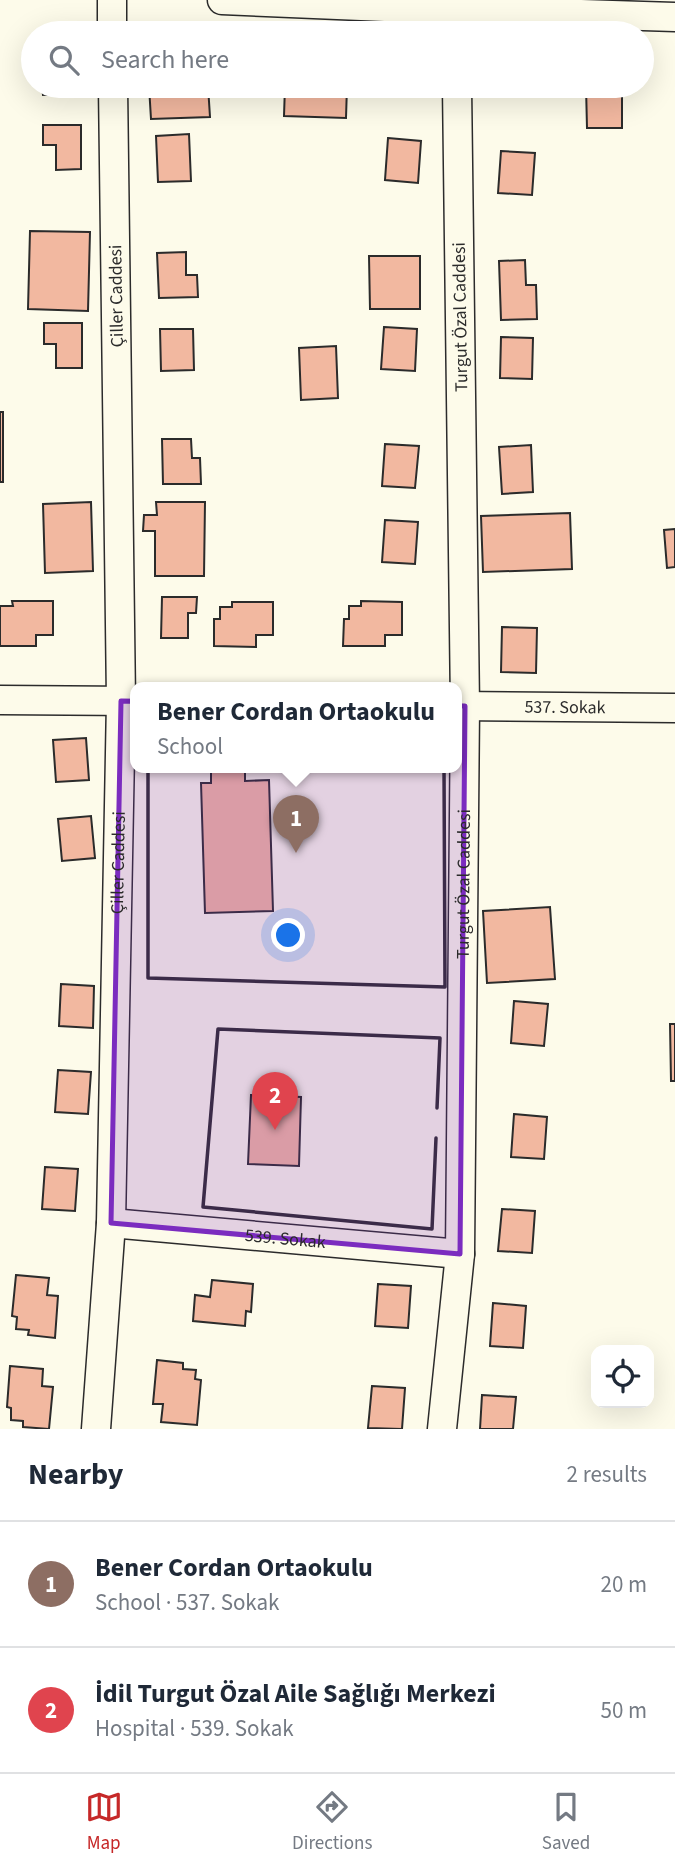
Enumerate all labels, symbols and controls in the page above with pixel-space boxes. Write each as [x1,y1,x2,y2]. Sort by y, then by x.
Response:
search box [21,21,654,98]
icon: search [45,41,83,79]
text: Search here [101,41,229,78]
street label: Turgut Özal Caddesi [447,242,474,392]
street label: Çiller Caddesi [103,244,130,348]
popup [130,682,462,773]
text: Bener Cordan Ortaokulu [157,693,435,730]
street label: 537. Sokak [524,695,606,720]
text: School [157,730,223,763]
pin: 1 [273,795,319,853]
street label: Turgut Özal Caddesi [451,809,477,959]
street label: Çiller Caddesi [105,811,132,914]
your location [271,918,305,952]
pin: 2 [252,1072,298,1130]
street label: 539. Sokak [244,1223,327,1255]
map controls [591,1345,654,1408]
button: locate [591,1345,654,1408]
text: Nearby [28,1453,123,1496]
text: 2 results [567,1458,647,1491]
text: Bener Cordan Ortaokulu [95,1549,373,1586]
text: 1 [45,1568,57,1601]
text: 20 m [600,1568,647,1601]
text: School · 537. Sokak [95,1586,280,1619]
text: İdil Turgut Özal Aile Sağlığı Merkezi [95,1675,496,1712]
text: 2 [45,1694,57,1727]
text: 50 m [600,1694,647,1727]
text: Hospital · 539. Sokak [95,1712,294,1745]
tab: Map [85,1788,123,1857]
tab: Directions [292,1788,372,1857]
tab: Saved [542,1788,590,1857]

